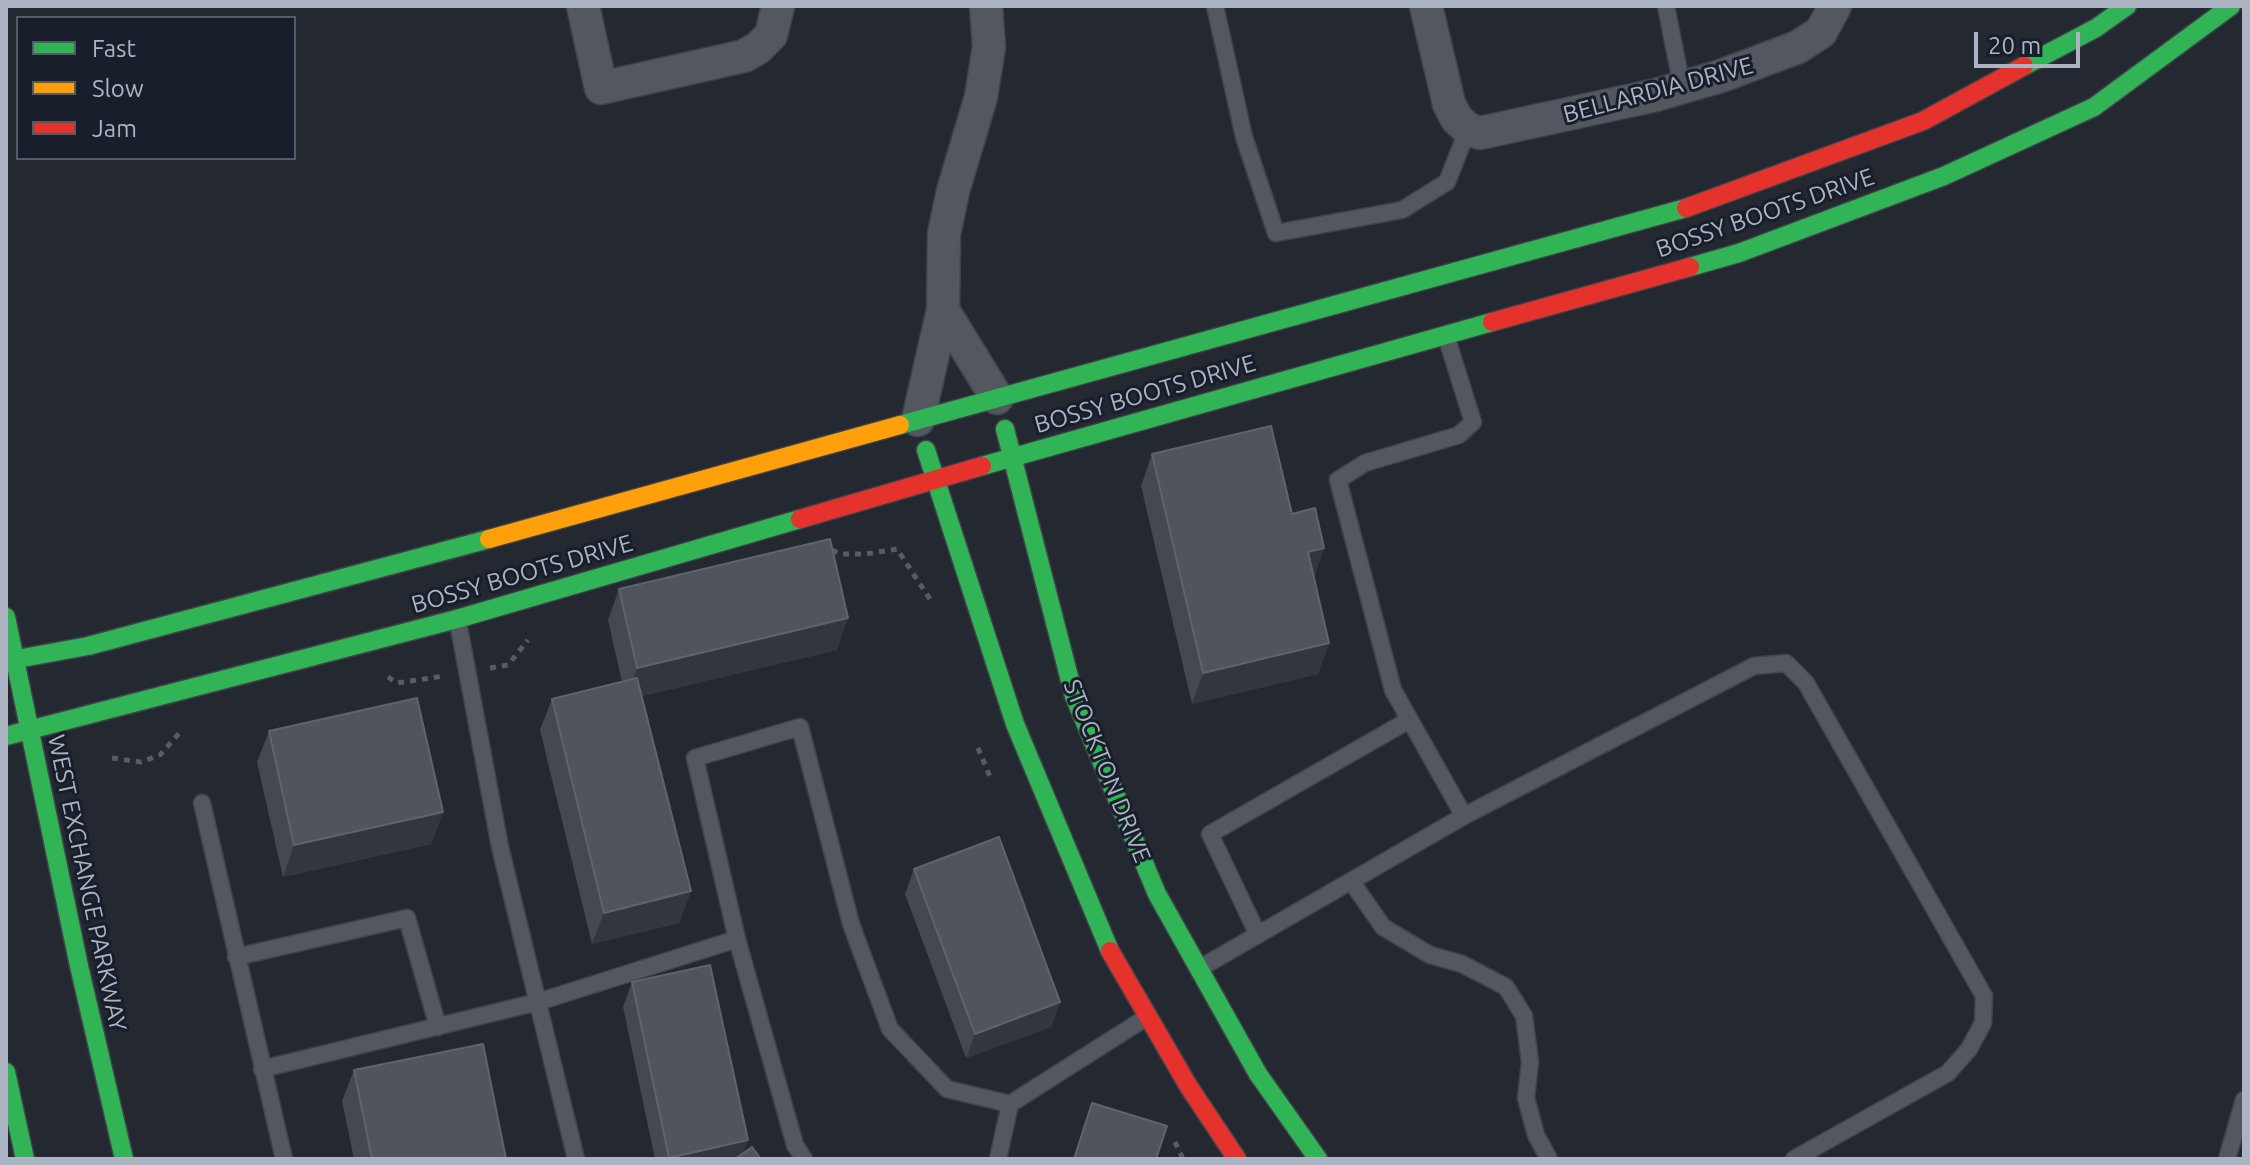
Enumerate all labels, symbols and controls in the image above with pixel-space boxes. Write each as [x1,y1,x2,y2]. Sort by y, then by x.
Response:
legend [16,16,296,160]
scale bar [1978,16,2084,66]
text: 20 m [1988,32,2041,59]
text: Fast [92,35,136,62]
street label: BELLARDIA DRIVE [1560,51,1756,129]
text: Slow [92,75,144,102]
text: Jam [92,115,137,142]
street label: BOSSY BOOTS DRIVE [1652,162,1878,264]
street label: BOSSY BOOTS DRIVE [1031,349,1259,439]
street label: BOSSY BOOTS DRIVE [408,529,636,619]
street label: STOCKTON DRIVE [1057,675,1157,867]
street label: WEST EXCHANGE PARKWAY [41,732,133,1034]

